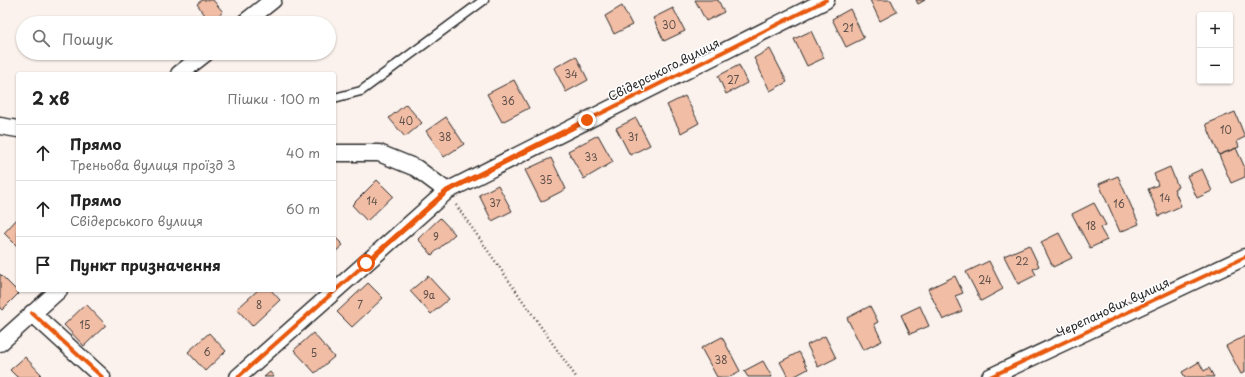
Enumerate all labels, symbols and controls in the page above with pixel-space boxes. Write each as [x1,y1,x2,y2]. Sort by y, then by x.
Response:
map controls [1197,12,1233,84]
button: + [1197,12,1233,48]
search box [16,16,336,60]
house number: 30 [662,17,676,32]
house number: 21 [842,20,854,35]
icon: search [30,27,52,49]
text: Пошук [62,27,113,50]
street label: Свiдерського вулиця [605,33,722,105]
button: − [1197,48,1233,84]
house number: 34 [564,66,578,81]
house number: 27 [727,72,740,87]
text: 2 хв [32,85,69,111]
text: Пішки · 100 m [228,89,320,108]
house number: 36 [501,93,515,108]
route end [578,111,596,129]
house number: 40 [399,113,413,128]
house number: 10 [1220,122,1232,137]
house number: 38 [439,129,451,144]
house number: 31 [628,129,638,144]
text: Прямо [70,132,121,155]
icon: ahead [32,142,54,164]
text: 40 m [286,143,320,162]
house number: 33 [584,149,598,164]
text: Треньова вулиця проїзд 3 [70,155,236,174]
house number: 35 [540,172,552,187]
text: Прямо [70,188,121,211]
house number: 14 [1159,190,1171,205]
house number: 14 [366,193,378,208]
house number: 37 [489,195,502,210]
house number: 16 [1113,196,1125,211]
icon: ahead [32,198,54,220]
text: 60 m [286,199,320,218]
text: Свiдерського вулиця [70,211,203,230]
house number: 18 [1086,218,1096,233]
house number: 9 [433,229,439,244]
text: Пункт призначення [70,253,221,276]
house number: 22 [1015,253,1029,268]
icon: arrive [32,254,54,276]
route start [357,254,375,272]
house number: 24 [978,272,992,287]
street label: Черепанових вулиця [1053,273,1172,341]
house number: 9а [423,287,436,302]
house number: 8 [256,297,262,312]
house number: 7 [357,297,363,312]
house number: 15 [80,317,90,332]
house number: 6 [203,344,211,359]
house number: 5 [311,345,317,360]
house number: 38 [715,352,727,367]

